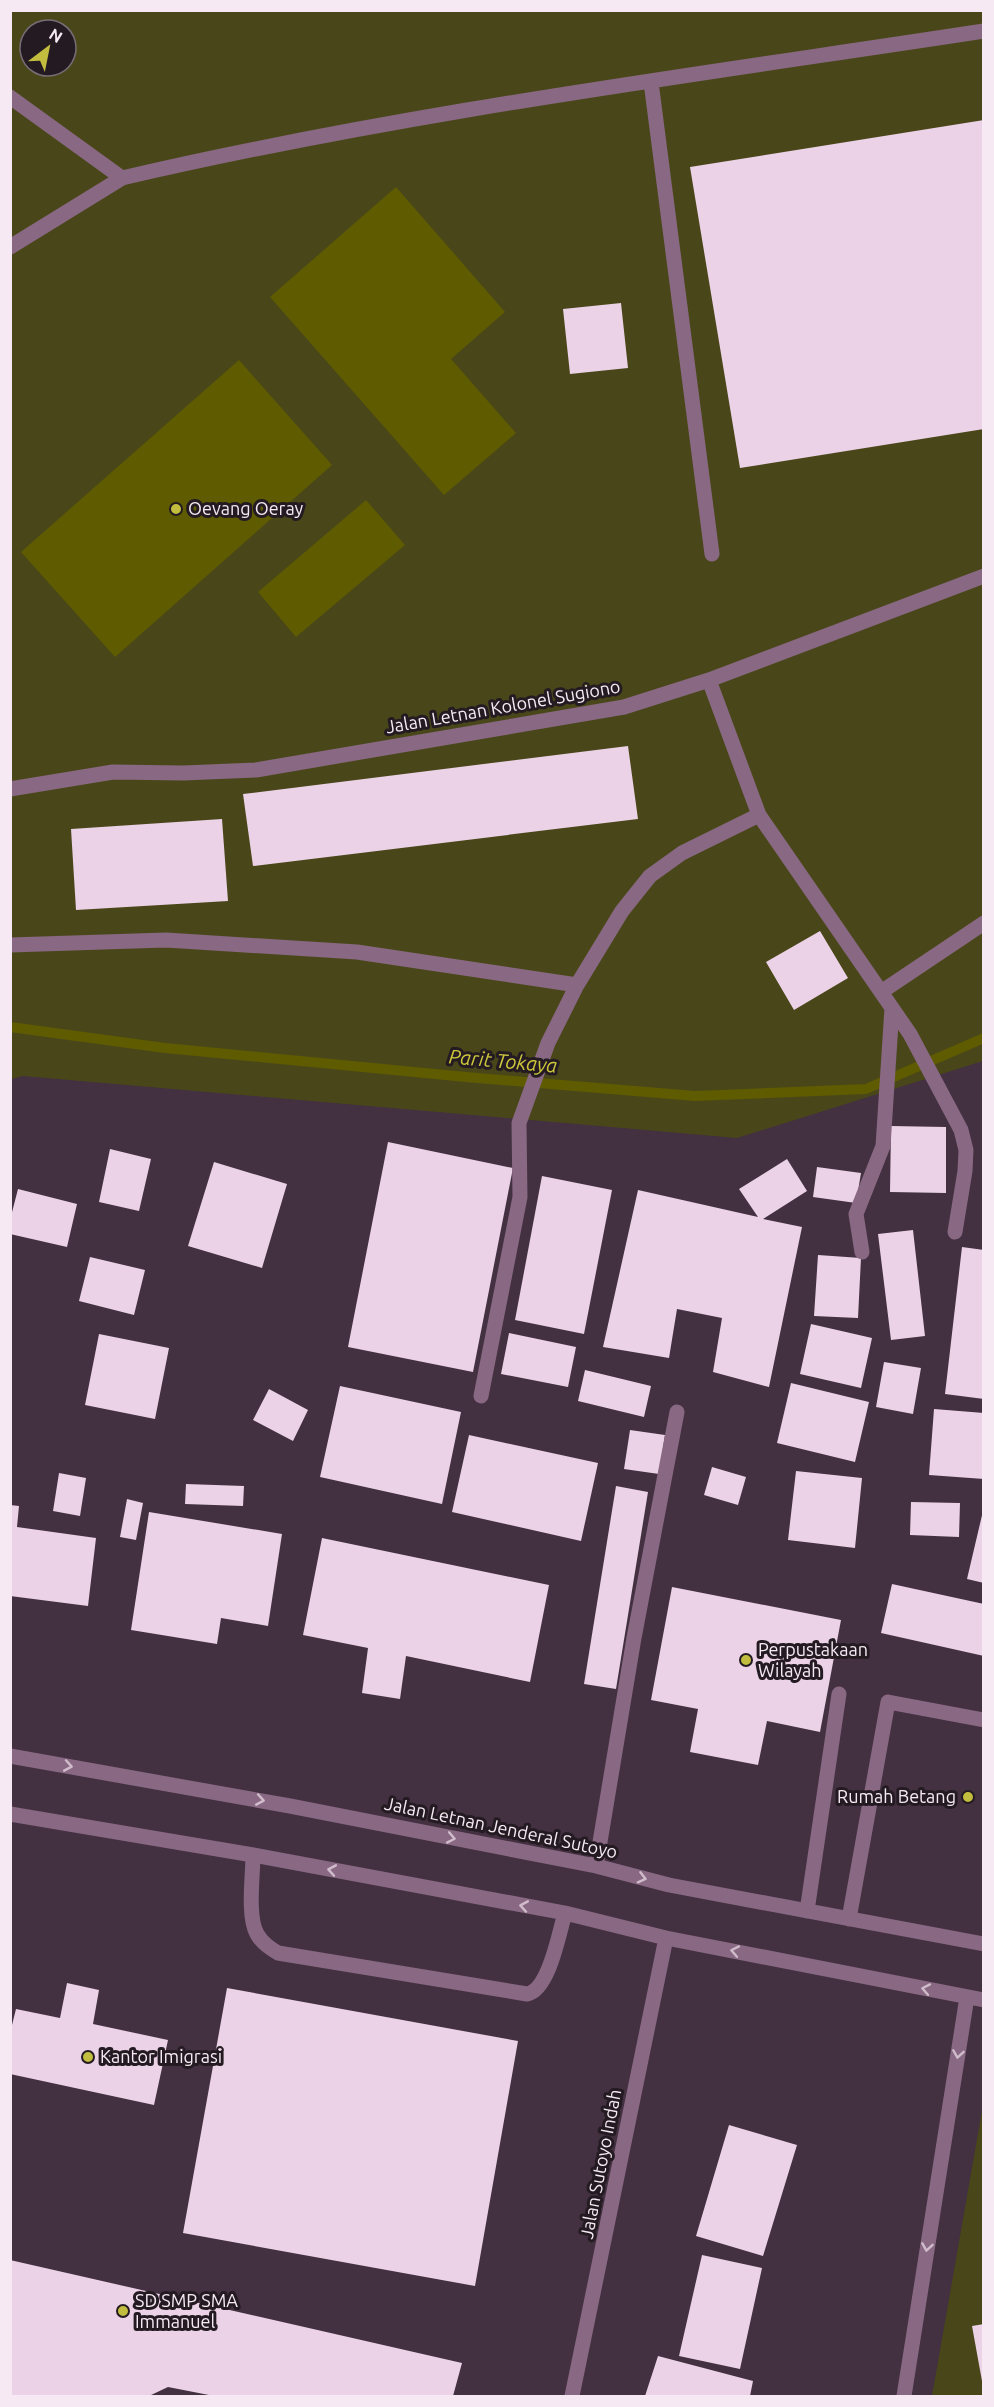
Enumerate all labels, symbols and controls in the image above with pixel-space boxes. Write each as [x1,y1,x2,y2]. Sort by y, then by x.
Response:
north arrow [18,18,78,78]
text: N [46,24,66,46]
place label: Oevang Oeray [188,498,304,518]
marker: Oevang Oeray [169,502,183,516]
street label: Jalan Letnan Kolonel Sugiono [384,676,622,737]
water label: Parit Tokaya [448,1044,558,1077]
place label: Perpustakaan Wilayah [758,1639,868,1680]
marker: Perpustakaan Wilayah [739,1653,753,1667]
one-way arrow [63,1759,73,1772]
place label: Rumah Betang [837,1786,956,1806]
marker: Rumah Betang [961,1790,975,1804]
one-way arrow [255,1793,265,1806]
street label: Jalan Letnan Jenderal Sutoyo [383,1793,619,1861]
one-way arrow [446,1831,456,1844]
one-way arrow [327,1864,337,1877]
one-way arrow [637,1870,647,1883]
one-way arrow [519,1900,529,1913]
one-way arrow [730,1945,740,1958]
one-way arrow [921,1983,931,1996]
place label: Kantor Imigrasi [100,2046,222,2066]
marker: Kantor Imigrasi [81,2050,95,2064]
one-way arrow [952,2050,964,2059]
street label: Jalan Sutoyo Indah [576,2087,624,2240]
one-way arrow [922,2242,934,2252]
place label: SD SMP SMA Immanuel [135,2290,238,2331]
marker: SD SMP SMA Immanuel [116,2304,130,2318]

